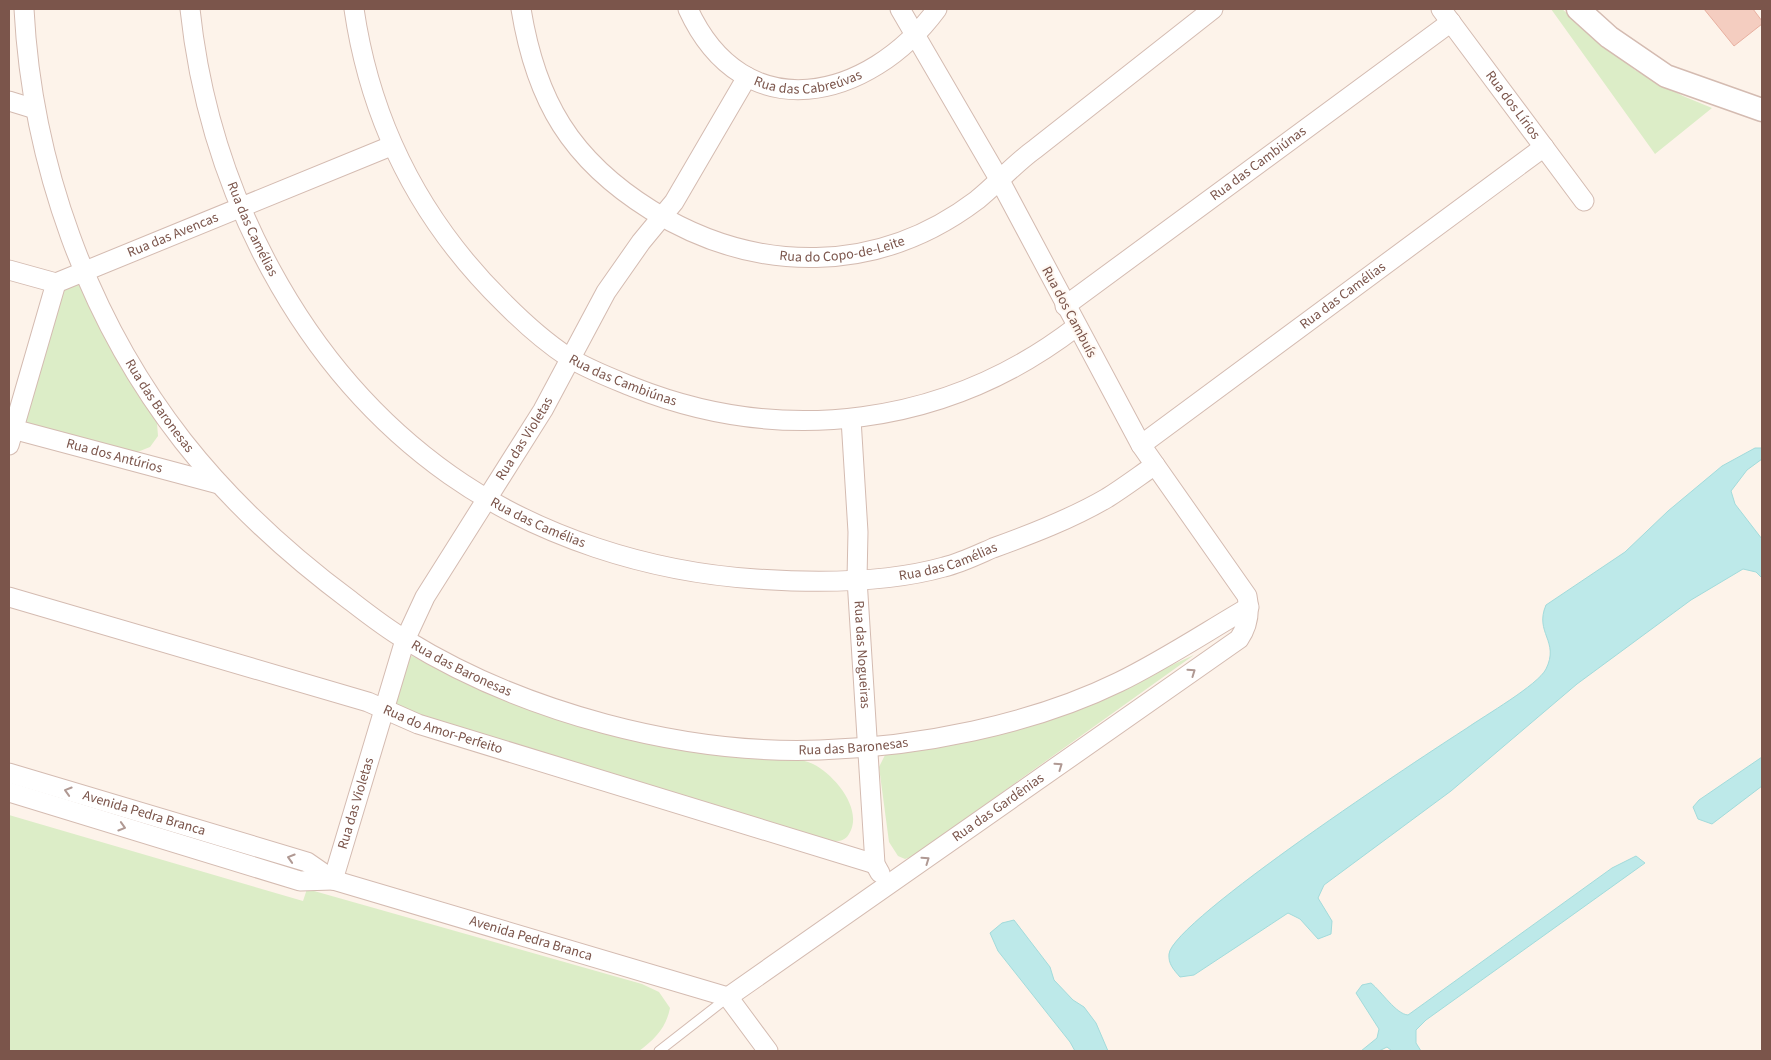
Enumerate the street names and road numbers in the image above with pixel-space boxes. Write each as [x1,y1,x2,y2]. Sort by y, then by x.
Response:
street label: Rua das Cabreúvas [751,65,865,100]
street label: Rua dos Lírios [1480,67,1545,144]
street label: Rua das Cambiúnas [1206,122,1311,206]
street label: Rua das Camélias [222,179,283,280]
street label: Rua das Avencas [124,208,222,263]
street label: Rua do Copo-de-Leite [778,231,908,268]
street label: Rua das Camélias [1296,257,1390,334]
street label: Rua dos Cambuís [1037,263,1102,361]
street label: Rua das Cambiúnas [565,350,679,412]
street label: Rua das Baronesas [120,355,199,457]
street label: Rua das Violetas [491,393,558,484]
street label: Rua dos Antúrios [64,434,165,479]
street label: Rua das Camélias [487,493,588,553]
street label: Rua das Camélias [897,537,1000,586]
street label: Rua das Nogueiras [848,600,875,709]
street label: Rua das Baronesas [407,635,515,702]
street label: Rua do Amor-Perfeito [380,700,505,759]
street label: Rua das Baronesas [798,733,910,760]
street label: Rua das Violetas [333,755,379,852]
street label: Rua das Gardênias [948,768,1048,847]
street label: Avenida Pedra Branca [80,786,208,841]
street label: Avenida Pedra Branca [467,911,595,966]

